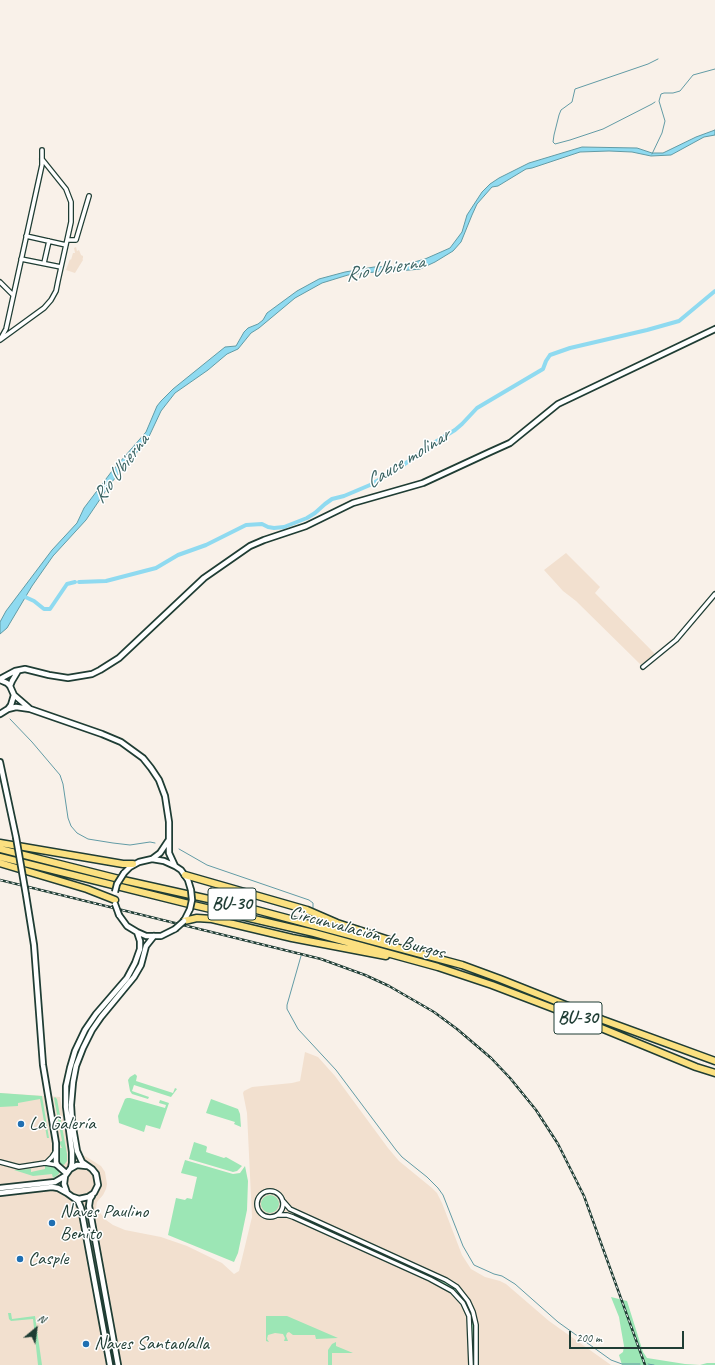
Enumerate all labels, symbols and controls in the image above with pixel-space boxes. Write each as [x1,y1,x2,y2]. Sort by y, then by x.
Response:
water label: Río Ubierna [344,250,426,288]
water label: Cauce molinar [362,424,454,494]
water label: Río Ubierna [87,430,155,508]
road number: BU-30 [208,888,256,920]
street label: Circunvalación de Burgos [287,901,447,965]
road number: BU-30 [554,1002,602,1034]
place label: La Galería [29,1113,96,1135]
marker: La Galería [16,1119,26,1129]
place label: Naves Paulino Benito [60,1201,148,1245]
marker: Naves Paulino Benito [47,1218,57,1228]
place label: Casple [28,1248,68,1270]
marker: Casple [15,1254,25,1264]
north arrow [16,1309,56,1349]
text: N [35,1311,48,1326]
scale bar [571,1323,686,1349]
text: 200 m [576,1330,602,1346]
place label: Naves Santaolalla [94,1333,209,1355]
marker: Naves Santaolalla [81,1339,91,1349]

